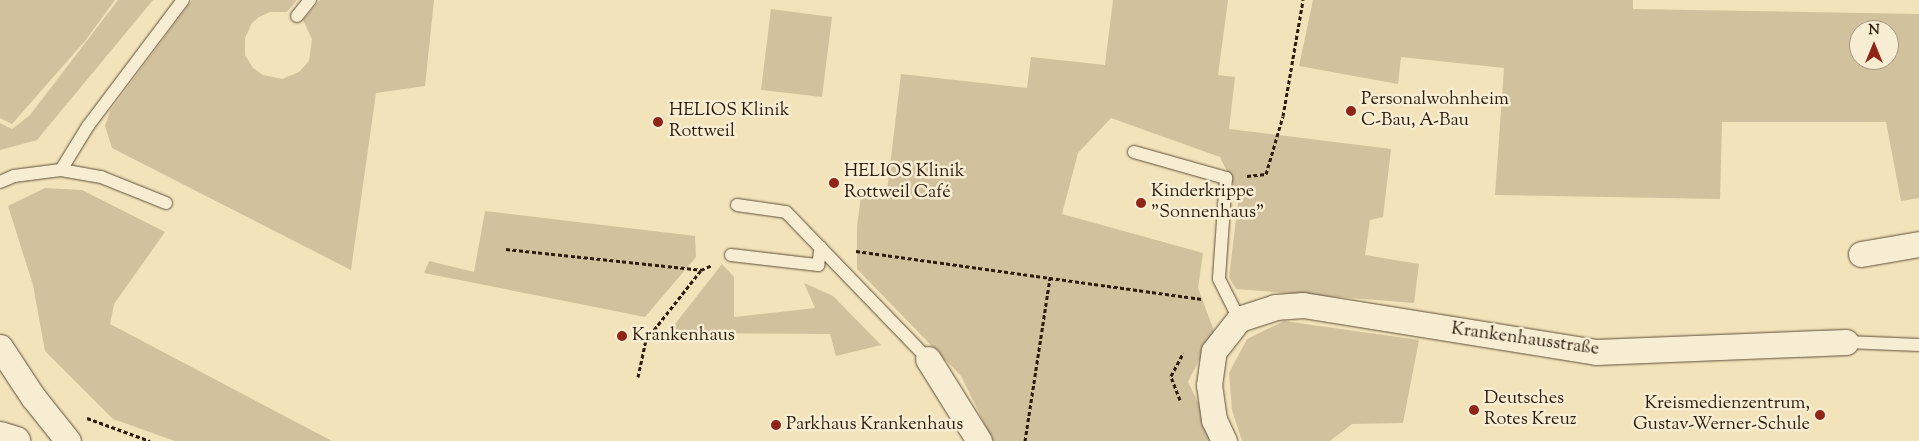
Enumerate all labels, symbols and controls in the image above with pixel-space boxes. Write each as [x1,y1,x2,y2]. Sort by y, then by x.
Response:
north arrow [1849,20,1899,70]
text: N [1868,21,1880,41]
place label: Personalwohnheim C-Bau, A-Bau [1361,90,1509,132]
place label: HELIOS Klinik Rottweil [669,101,790,144]
marker: Personalwohnheim C-Bau, A-Bau [1345,105,1357,117]
marker: HELIOS Klinik Rottweil [651,115,665,129]
place label: HELIOS Klinik Rottweil Café [844,162,965,204]
marker: HELIOS Klinik Rottweil Café [828,177,840,189]
place label: Kinderkrippe "Sonnenhaus" [1151,182,1264,224]
marker: Kinderkrippe "Sonnenhaus" [1135,197,1147,209]
street label: Krankenhausstraße [1450,319,1600,361]
place label: Krankenhaus [632,325,735,347]
marker: Krankenhaus [616,330,628,342]
place label: Deutsches Rotes Kreuz [1484,389,1577,432]
place label: Kreismedienzentrum, Gustav-Werner-Schule [1633,394,1810,436]
marker: Deutsches Rotes Kreuz [1468,404,1480,416]
marker: Kreismedienzentrum, Gustav-Werner-Schule [1814,409,1826,421]
place label: Parkhaus Krankenhaus [786,414,963,436]
marker: Parkhaus Krankenhaus [770,419,782,431]

